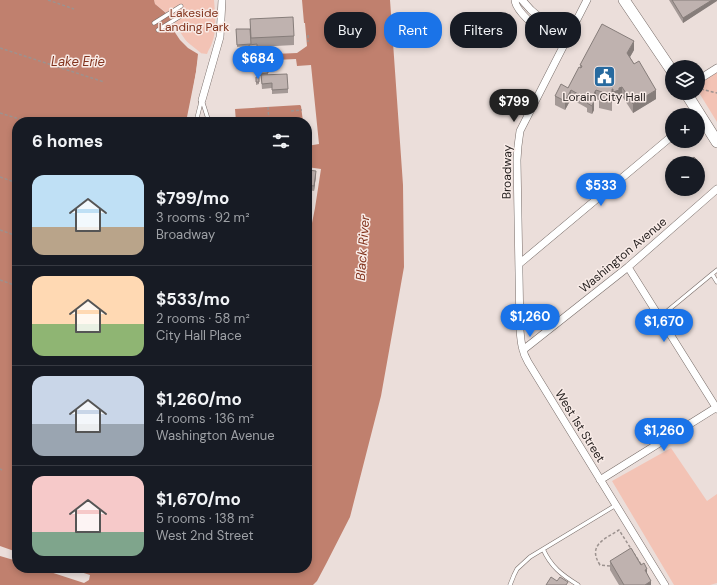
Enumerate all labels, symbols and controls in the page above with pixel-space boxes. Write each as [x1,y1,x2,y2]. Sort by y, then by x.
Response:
park label: Lakeside Landing Park [159,5,229,35]
chip: Buy [324,12,376,48]
chip: Rent [384,12,442,48]
chip: Filters [450,12,517,48]
chip: New [525,12,581,48]
pin: $684 [234,46,282,80]
text: $684 [242,50,274,67]
water label: Lake Erie [51,53,105,70]
map controls [665,60,705,196]
button: layers [665,60,705,100]
public building icon: Lorain City Hall [591,63,617,89]
pin: $799 [490,89,538,123]
place label: Lorain City Hall [562,89,646,105]
text: $799 [498,93,530,110]
button: + [665,108,705,148]
text: 6 homes [32,130,103,152]
icon: filters [270,130,292,152]
street label: Broadway [499,144,515,199]
button: − [665,156,705,196]
pin: $533 [577,173,625,207]
text: $533 [585,177,617,194]
text: $799/mo [156,187,229,209]
icon: home [64,191,112,239]
text: 3 rooms · 92 m² [156,209,249,226]
water label: Black River [352,214,373,281]
street label: Washington Avenue [576,214,670,296]
text: Broadway [156,226,215,243]
text: $533/mo [156,288,230,310]
icon: home [64,292,112,340]
pin: $1,260 [497,304,563,338]
text: $1,260 [510,308,550,325]
pin: $1,670 [631,309,697,343]
text: 2 rooms · 58 m² [156,310,250,327]
text: $1,670 [644,313,684,330]
text: City Hall Place [156,327,242,344]
street label: West 1st Street [551,387,609,466]
text: $1,260/mo [156,388,242,410]
icon: home [64,392,112,440]
text: 4 rooms · 136 m² [156,410,254,427]
pin: $1,260 [631,418,697,452]
text: $1,260 [644,422,684,439]
text: Washington Avenue [156,427,275,444]
text: $1,670/mo [156,488,241,510]
icon: home [64,492,112,540]
text: 5 rooms · 138 m² [156,510,254,527]
text: West 2nd Street [156,527,254,544]

